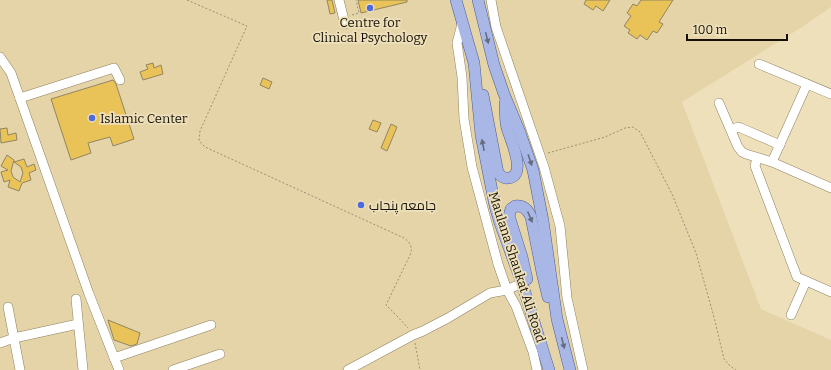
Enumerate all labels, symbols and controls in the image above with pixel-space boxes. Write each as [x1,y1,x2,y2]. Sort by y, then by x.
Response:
marker: Centre for Clinical Psychology [365,3,375,13]
place label: Centre for Clinical Psychology [313,15,428,45]
scale bar [687,16,787,42]
text: 100 m [693,23,728,37]
one-way arrow [484,32,490,44]
place label: Islamic Center [100,111,188,126]
marker: Islamic Center [87,113,97,123]
one-way arrow [479,139,485,151]
one-way arrow [527,155,533,167]
street label: Maulana Shaukat Ali Road [486,190,549,344]
place label: جامعہ پنجاب [369,198,436,215]
marker: جامعہ پنجاب [356,200,366,210]
one-way arrow [527,211,533,222]
one-way arrow [561,337,567,349]

